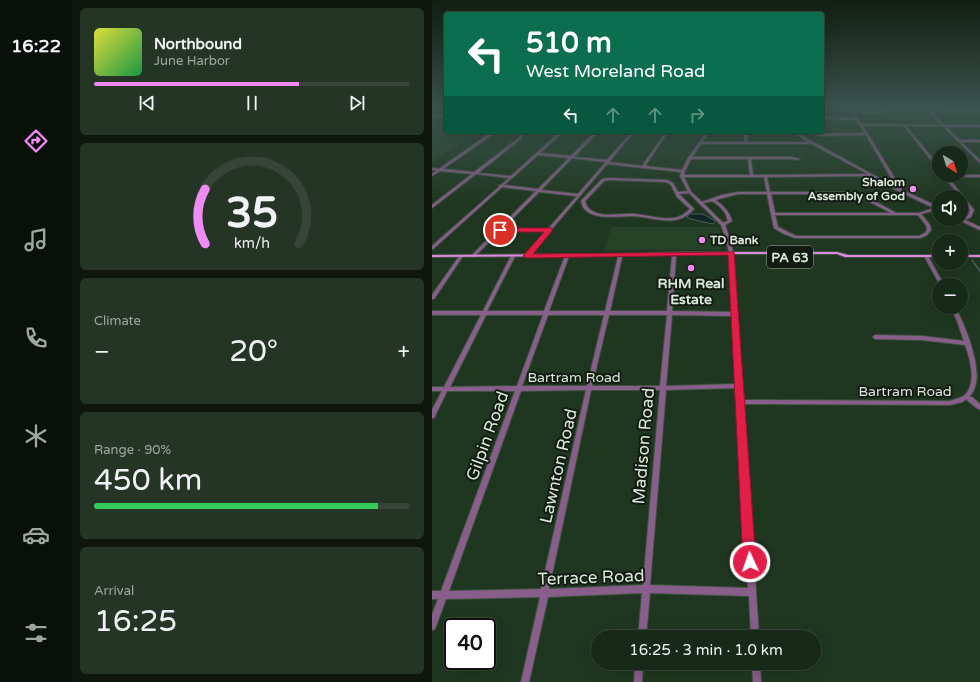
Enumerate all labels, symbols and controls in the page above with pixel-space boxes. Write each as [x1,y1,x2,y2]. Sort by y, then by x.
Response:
text: 510 m [526,26,612,60]
icon: left [460,28,512,80]
text: 16:22 [11,35,61,57]
text: Northbound [154,35,242,53]
text: June Harbor [154,53,230,69]
text: West Moreland Road [526,60,705,82]
icon: previous [136,92,158,114]
icon: pause [241,92,263,114]
icon: next [346,92,368,114]
icon: left [560,104,582,126]
icon: ahead [602,104,624,126]
icon: ahead [644,104,666,126]
icon: right [686,104,708,126]
icon: directions [22,127,50,155]
north arrow [932,146,968,182]
map controls [932,146,968,314]
place label: Shalom Assembly of God [808,175,905,204]
marker: Shalom Assembly of God [908,184,918,194]
text: 35 [226,189,278,239]
button: sound [932,190,968,226]
pin [483,213,517,247]
icon: arrive [489,219,511,241]
icon: music [22,226,50,254]
place label: TD Bank [709,233,759,247]
button: + [932,234,968,270]
text: km/h [234,235,270,252]
marker: TD Bank [697,235,707,245]
road number: PA 63 [767,246,813,268]
marker: RHM Real Estate [686,263,696,273]
place label: RHM Real Estate [658,275,724,308]
button: − [932,278,968,314]
text: Climate [94,313,141,329]
icon: phone [22,324,50,352]
text: 20° [229,333,278,370]
text: − [94,339,110,365]
text: + [398,339,410,365]
street label: Bartram Road [527,369,621,386]
street label: Bartram Road [858,383,952,400]
street label: Madison Road [628,387,659,505]
street label: Gilpin Road [462,389,513,484]
street label: Lawnton Road [535,407,582,525]
icon: climate [22,422,50,450]
text: Range · 90% [94,442,171,458]
text: 450 km [94,462,202,499]
icon: car [22,521,50,549]
position arrow [729,541,771,583]
street label: Terrace Road [537,565,645,590]
text: Arrival [94,583,134,599]
text: 16:25 [94,603,177,640]
speed limit sign: 40 [444,618,496,670]
icon: filters [22,619,50,647]
text: 16:25 · 3 min · 1.0 km [629,641,783,659]

